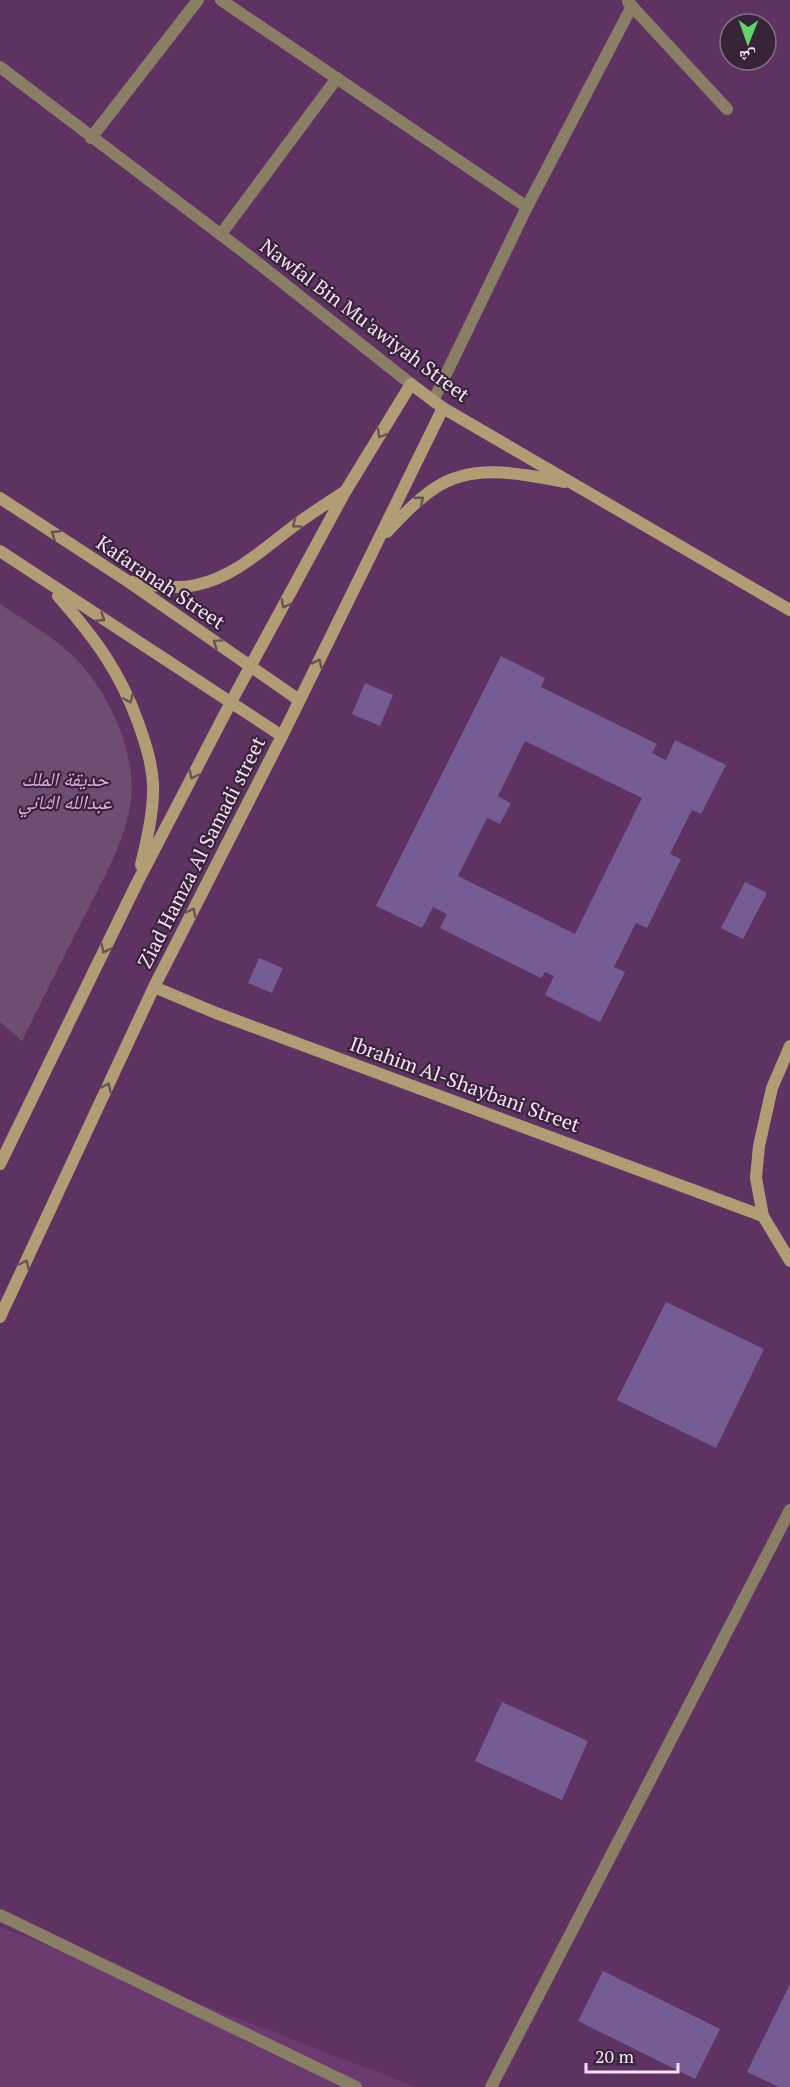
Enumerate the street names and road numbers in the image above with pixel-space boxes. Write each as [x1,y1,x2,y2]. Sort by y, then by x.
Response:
street label: Nawfal Bin Mu'awiyah Street [255,232,476,408]
street label: Kafaranah Street [91,529,231,635]
street label: Ziad Hamza Al Samadi street [131,731,272,972]
street label: Ibrahim Al-Shaybani Street [346,1030,584,1138]

